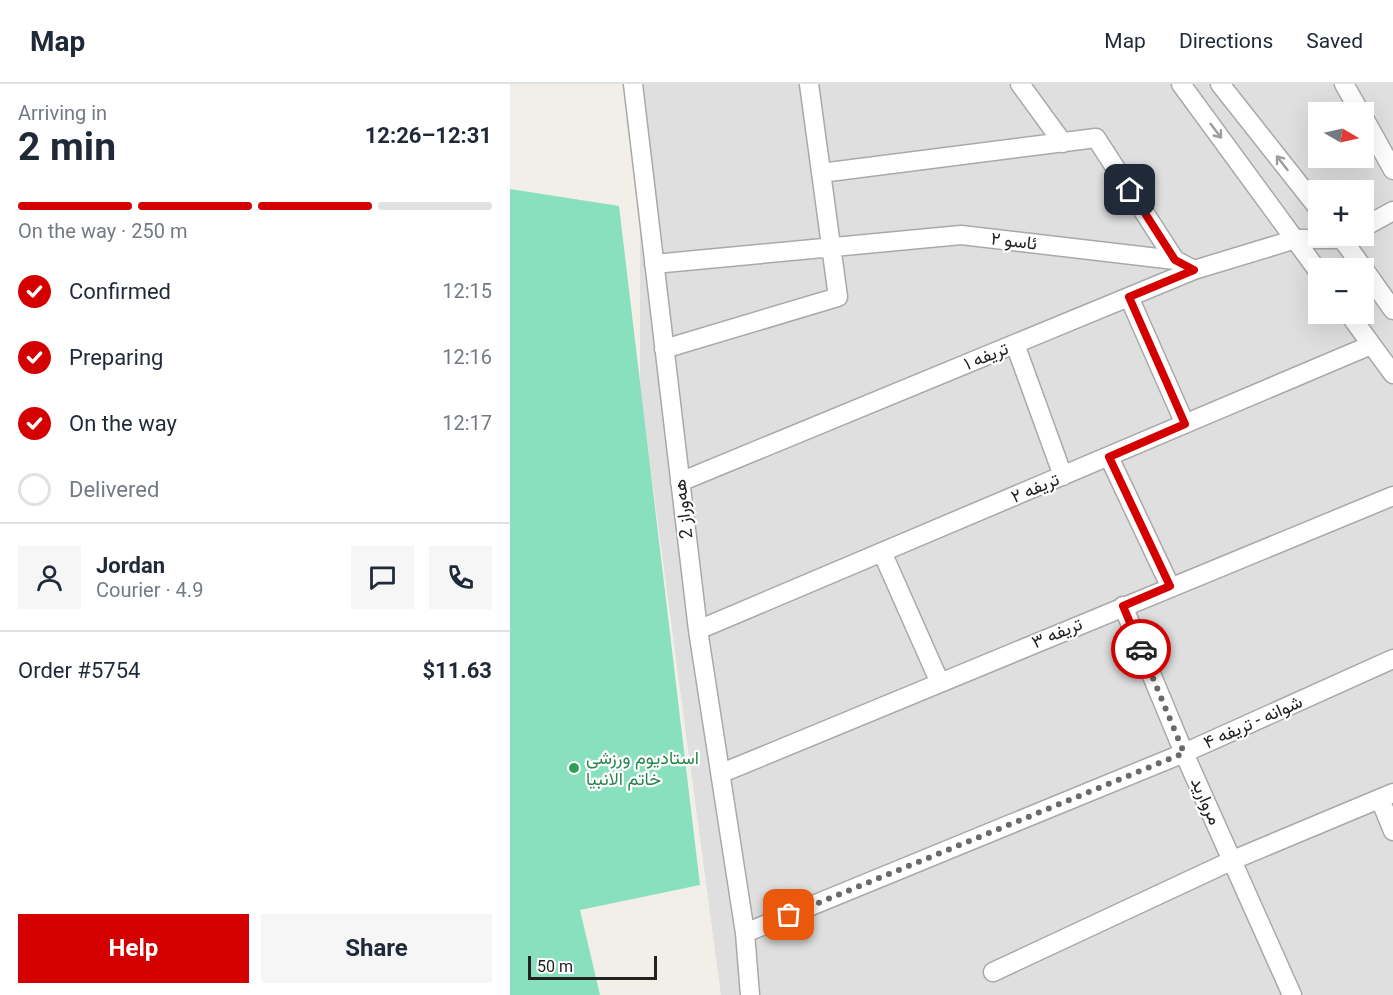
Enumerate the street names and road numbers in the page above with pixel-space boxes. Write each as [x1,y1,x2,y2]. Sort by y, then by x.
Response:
street label: ئاسو ۲ [990,227,1038,255]
street label: تریفه ۱ [961,337,1011,375]
street label: تریفه ۲ [1008,468,1062,508]
street label: هەوراز 2 [668,478,698,540]
street label: تریفه ۳ [1028,613,1086,653]
street label: شوانه - تریفه ۴ [1200,690,1306,754]
street label: مروارید [1186,774,1226,828]

